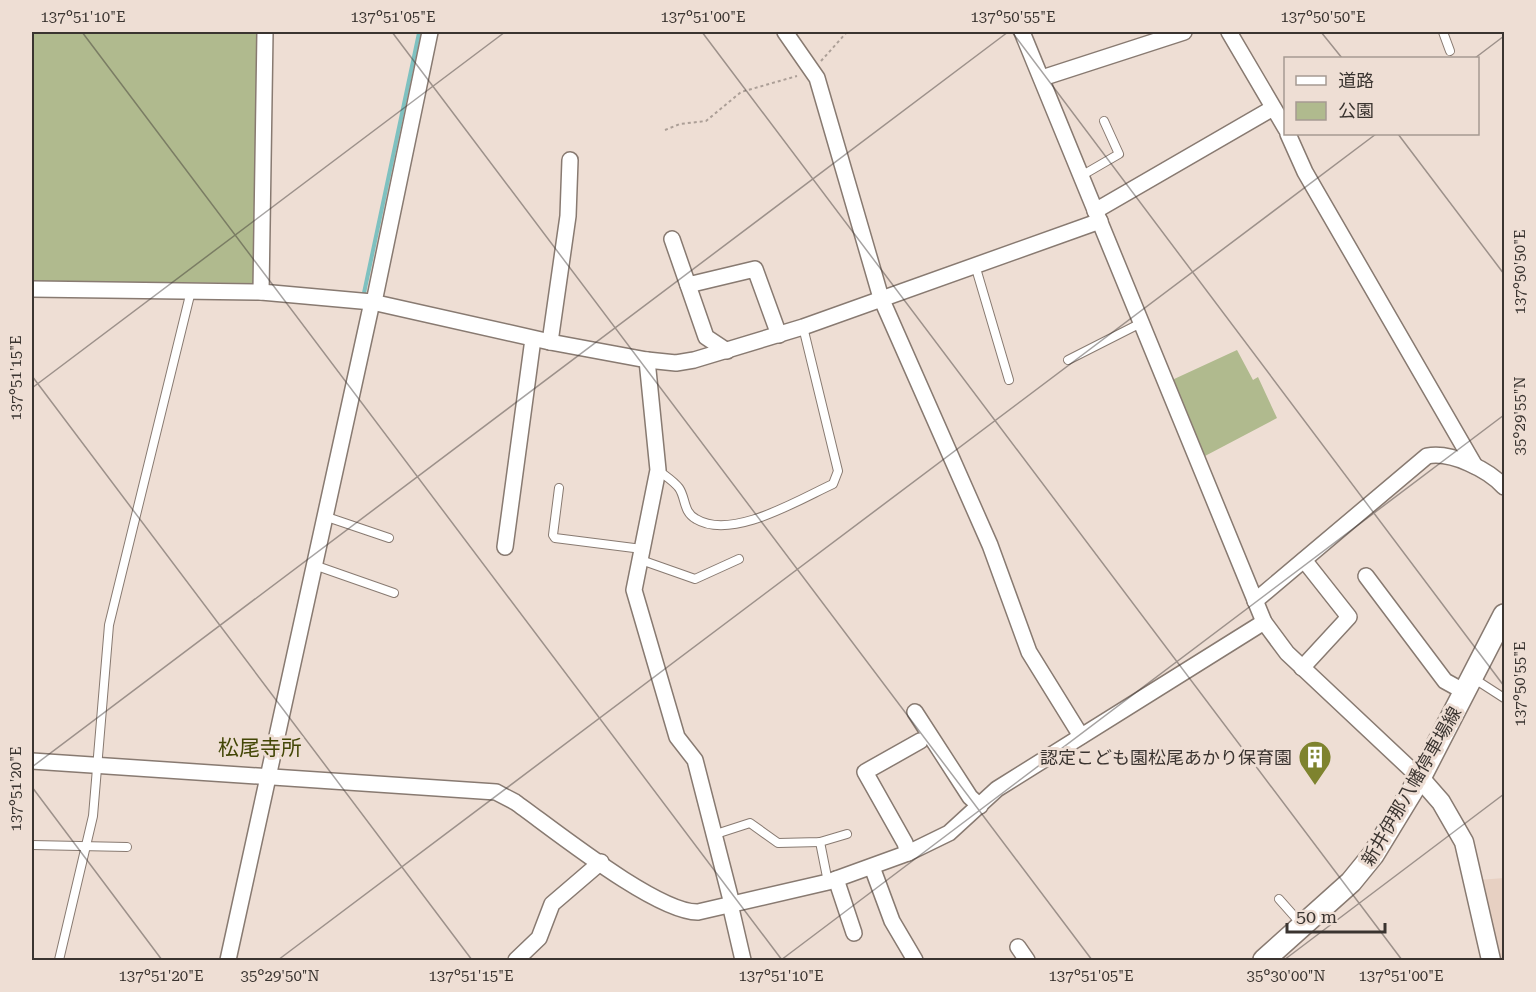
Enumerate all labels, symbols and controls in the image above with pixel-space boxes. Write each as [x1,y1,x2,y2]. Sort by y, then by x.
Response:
text: 137°51'10"E [40,8,126,26]
text: 137°51'05"E [350,8,436,26]
text: 137°51'00"E [660,8,746,26]
text: 137°50'55"E [970,8,1056,26]
text: 137°50'50"E [1280,8,1366,26]
legend [1284,57,1479,135]
text: 道路 [1338,70,1374,91]
text: 公園 [1338,100,1374,121]
text: 137°50'50"E [1511,229,1529,315]
text: 137°51'15"E [7,335,25,421]
text: 35°29'55"N [1511,376,1529,456]
text: 137°50'55"E [1511,641,1529,727]
street label: 新井伊那八幡停車場線 [1357,703,1465,869]
district label: 松尾寺所 [218,736,302,760]
building icon: 認定こども園松尾あかり保育園 [1297,739,1333,786]
text: 137°51'20"E [7,746,25,832]
place label: 認定こども園松尾あかり保育園 [1040,747,1292,768]
scale bar [1287,896,1384,934]
text: 50 m [1296,906,1337,927]
text: 137°51'20"E [118,967,204,985]
text: 35°29'50"N [240,967,320,985]
text: 137°51'15"E [428,967,514,985]
text: 137°51'10"E [738,967,824,985]
text: 137°51'05"E [1048,967,1134,985]
text: 35°30'00"N [1246,967,1326,985]
text: 137°51'00"E [1358,967,1444,985]

